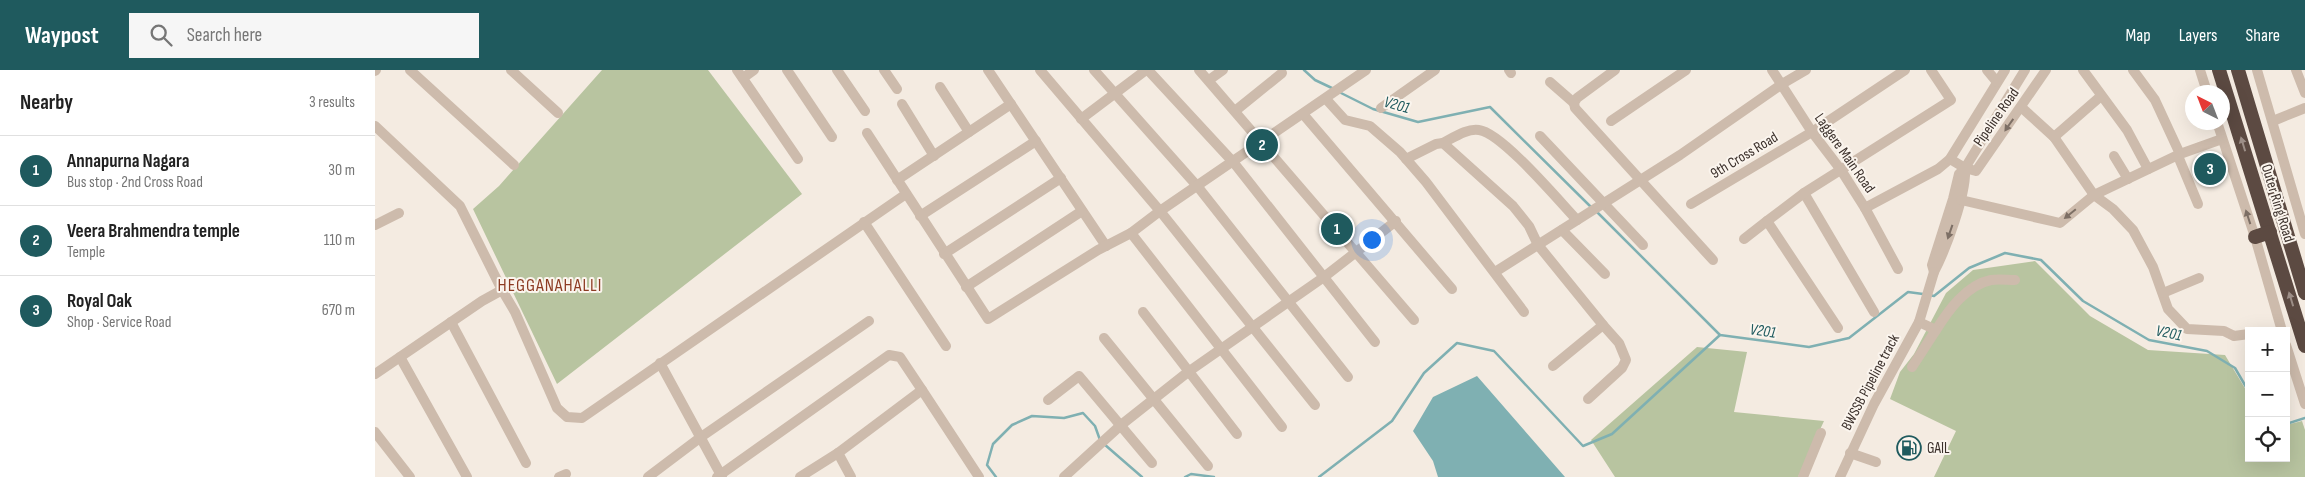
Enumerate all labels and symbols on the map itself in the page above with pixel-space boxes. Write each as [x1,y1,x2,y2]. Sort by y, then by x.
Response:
street label: Pipeline Road [1969,84,2023,150]
north arrow [2185,85,2230,130]
water label: V201 [1382,93,1412,118]
street label: Laggere Main Road [1810,110,1879,197]
one-way arrow [2004,118,2014,132]
pin: 2 [1246,126,1278,164]
street label: 9th Cross Road [1707,128,1782,183]
one-way arrow [2239,136,2247,151]
pin: 3 [2194,150,2226,188]
street label: Outer Ring Road [2257,162,2298,244]
one-way arrow [2064,209,2077,220]
one-way arrow [2244,209,2252,224]
pin: 1 [1321,210,1353,248]
one-way arrow [1945,224,1953,239]
your location [1359,227,1385,253]
district label: HEGGANAHALLI [498,275,602,296]
one-way arrow [2286,292,2294,307]
water label: V201 [1749,320,1777,343]
water label: V201 [2154,321,2184,346]
street label: BWSSB Pipeline track [1837,331,1904,434]
fuel station icon: GAIL [1896,435,1922,461]
place label: GAIL [1927,439,1950,458]

